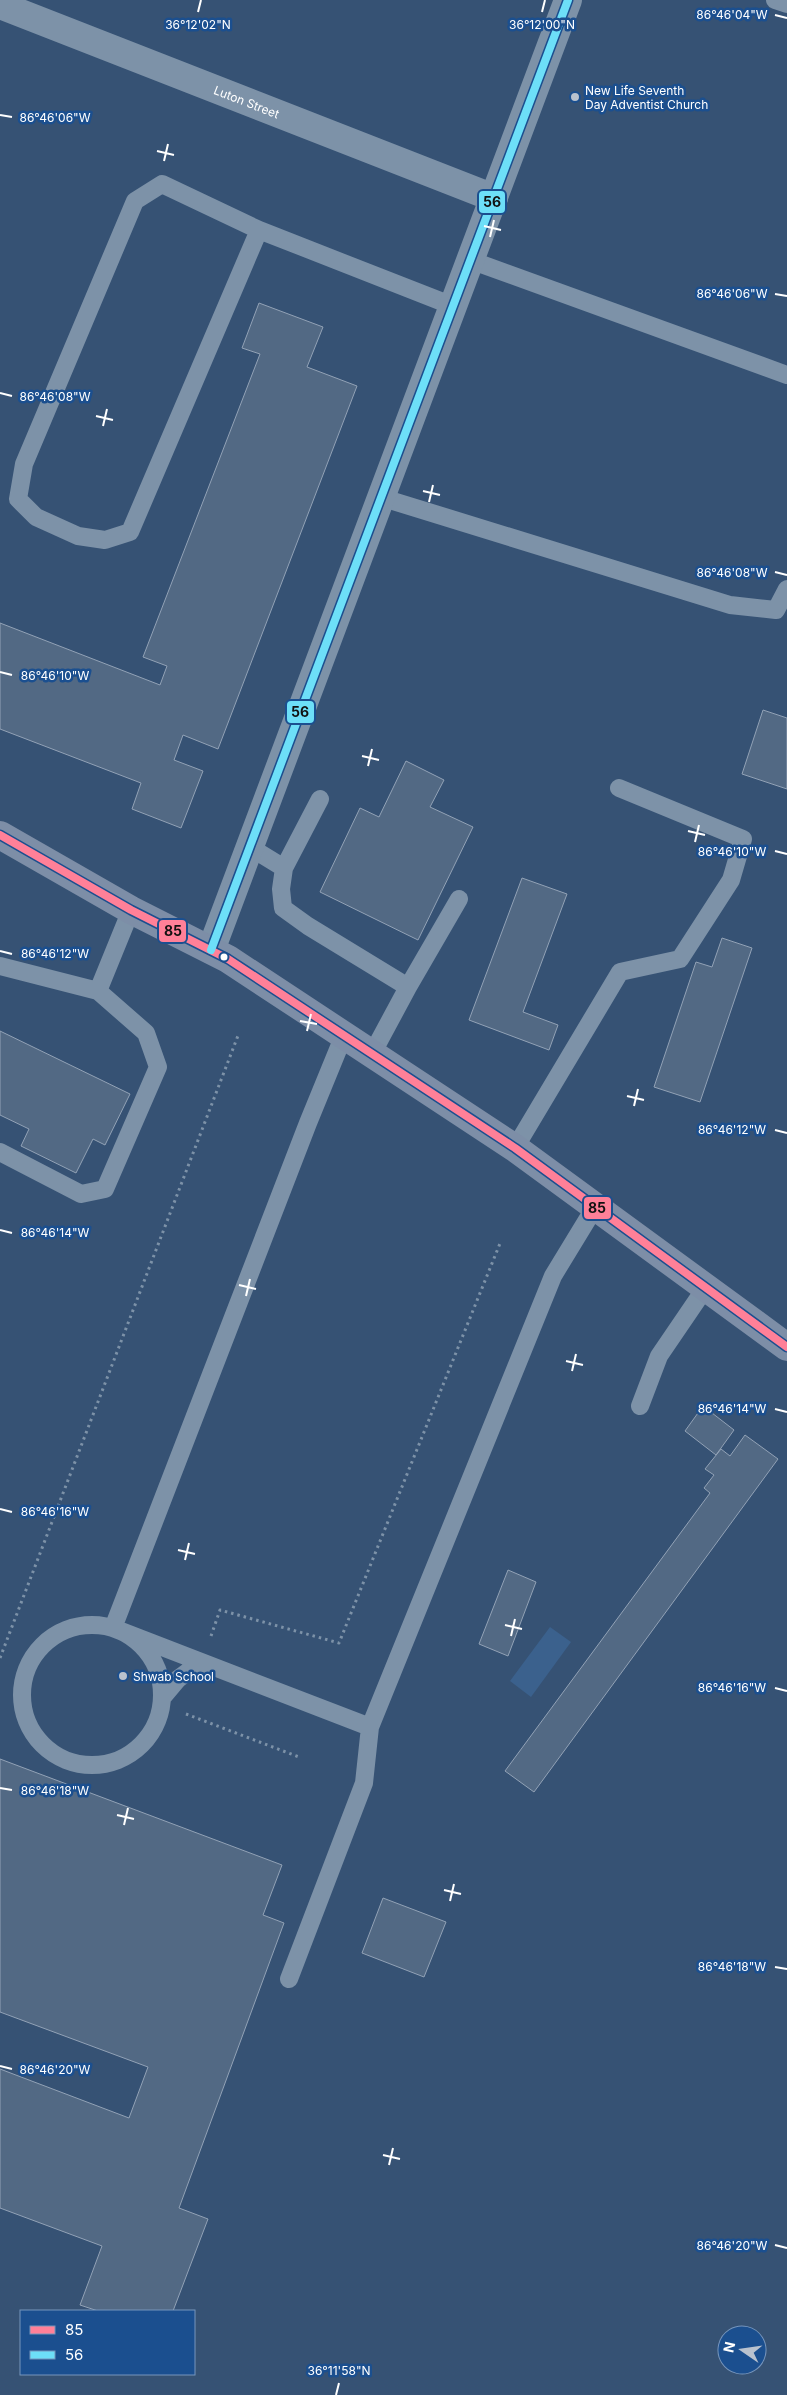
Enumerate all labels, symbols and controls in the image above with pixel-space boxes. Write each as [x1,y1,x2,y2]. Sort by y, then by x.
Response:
text: 86°46'04"W [696,7,768,22]
text: 36°12'02"N [165,17,231,32]
text: 36°12'00"N [509,17,575,32]
street label: Luton Street [212,82,282,121]
place label: New Life Seventh Day Adventist Church [585,83,708,112]
marker: New Life Seventh Day Adventist Church [569,91,581,103]
text: 86°46'06"W [19,110,91,125]
line badge: 56 [478,190,506,214]
text: 56 [483,193,501,210]
text: 86°46'06"W [696,286,768,301]
text: 86°46'08"W [20,389,91,404]
text: 86°46'08"W [697,565,768,580]
text: 86°46'10"W [21,668,89,683]
line badge: 56 [286,700,315,724]
text: 56 [291,703,309,720]
text: 86°46'10"W [698,844,766,859]
line badge: 85 [158,919,187,943]
text: 85 [164,922,182,939]
text: 86°46'12"W [21,946,89,961]
unlabelled marker [219,952,229,962]
text: 86°46'12"W [698,1122,766,1137]
line badge: 85 [583,1196,612,1220]
text: 85 [588,1199,606,1216]
text: 86°46'14"W [21,1225,89,1240]
text: 86°46'14"W [698,1401,766,1416]
text: 86°46'16"W [21,1504,89,1519]
place label: Shwab School [133,1669,214,1684]
marker: Shwab School [117,1670,129,1682]
text: 86°46'16"W [698,1680,766,1695]
text: 86°46'18"W [21,1783,89,1798]
text: 86°46'18"W [698,1959,766,1974]
text: 86°46'20"W [20,2062,91,2077]
text: 86°46'20"W [697,2238,768,2253]
legend [20,2310,195,2375]
text: 85 [65,2320,83,2339]
north arrow [717,2325,767,2375]
text: N [719,2340,738,2354]
text: 56 [65,2345,83,2364]
text: 36°11'58"N [307,2363,371,2378]

